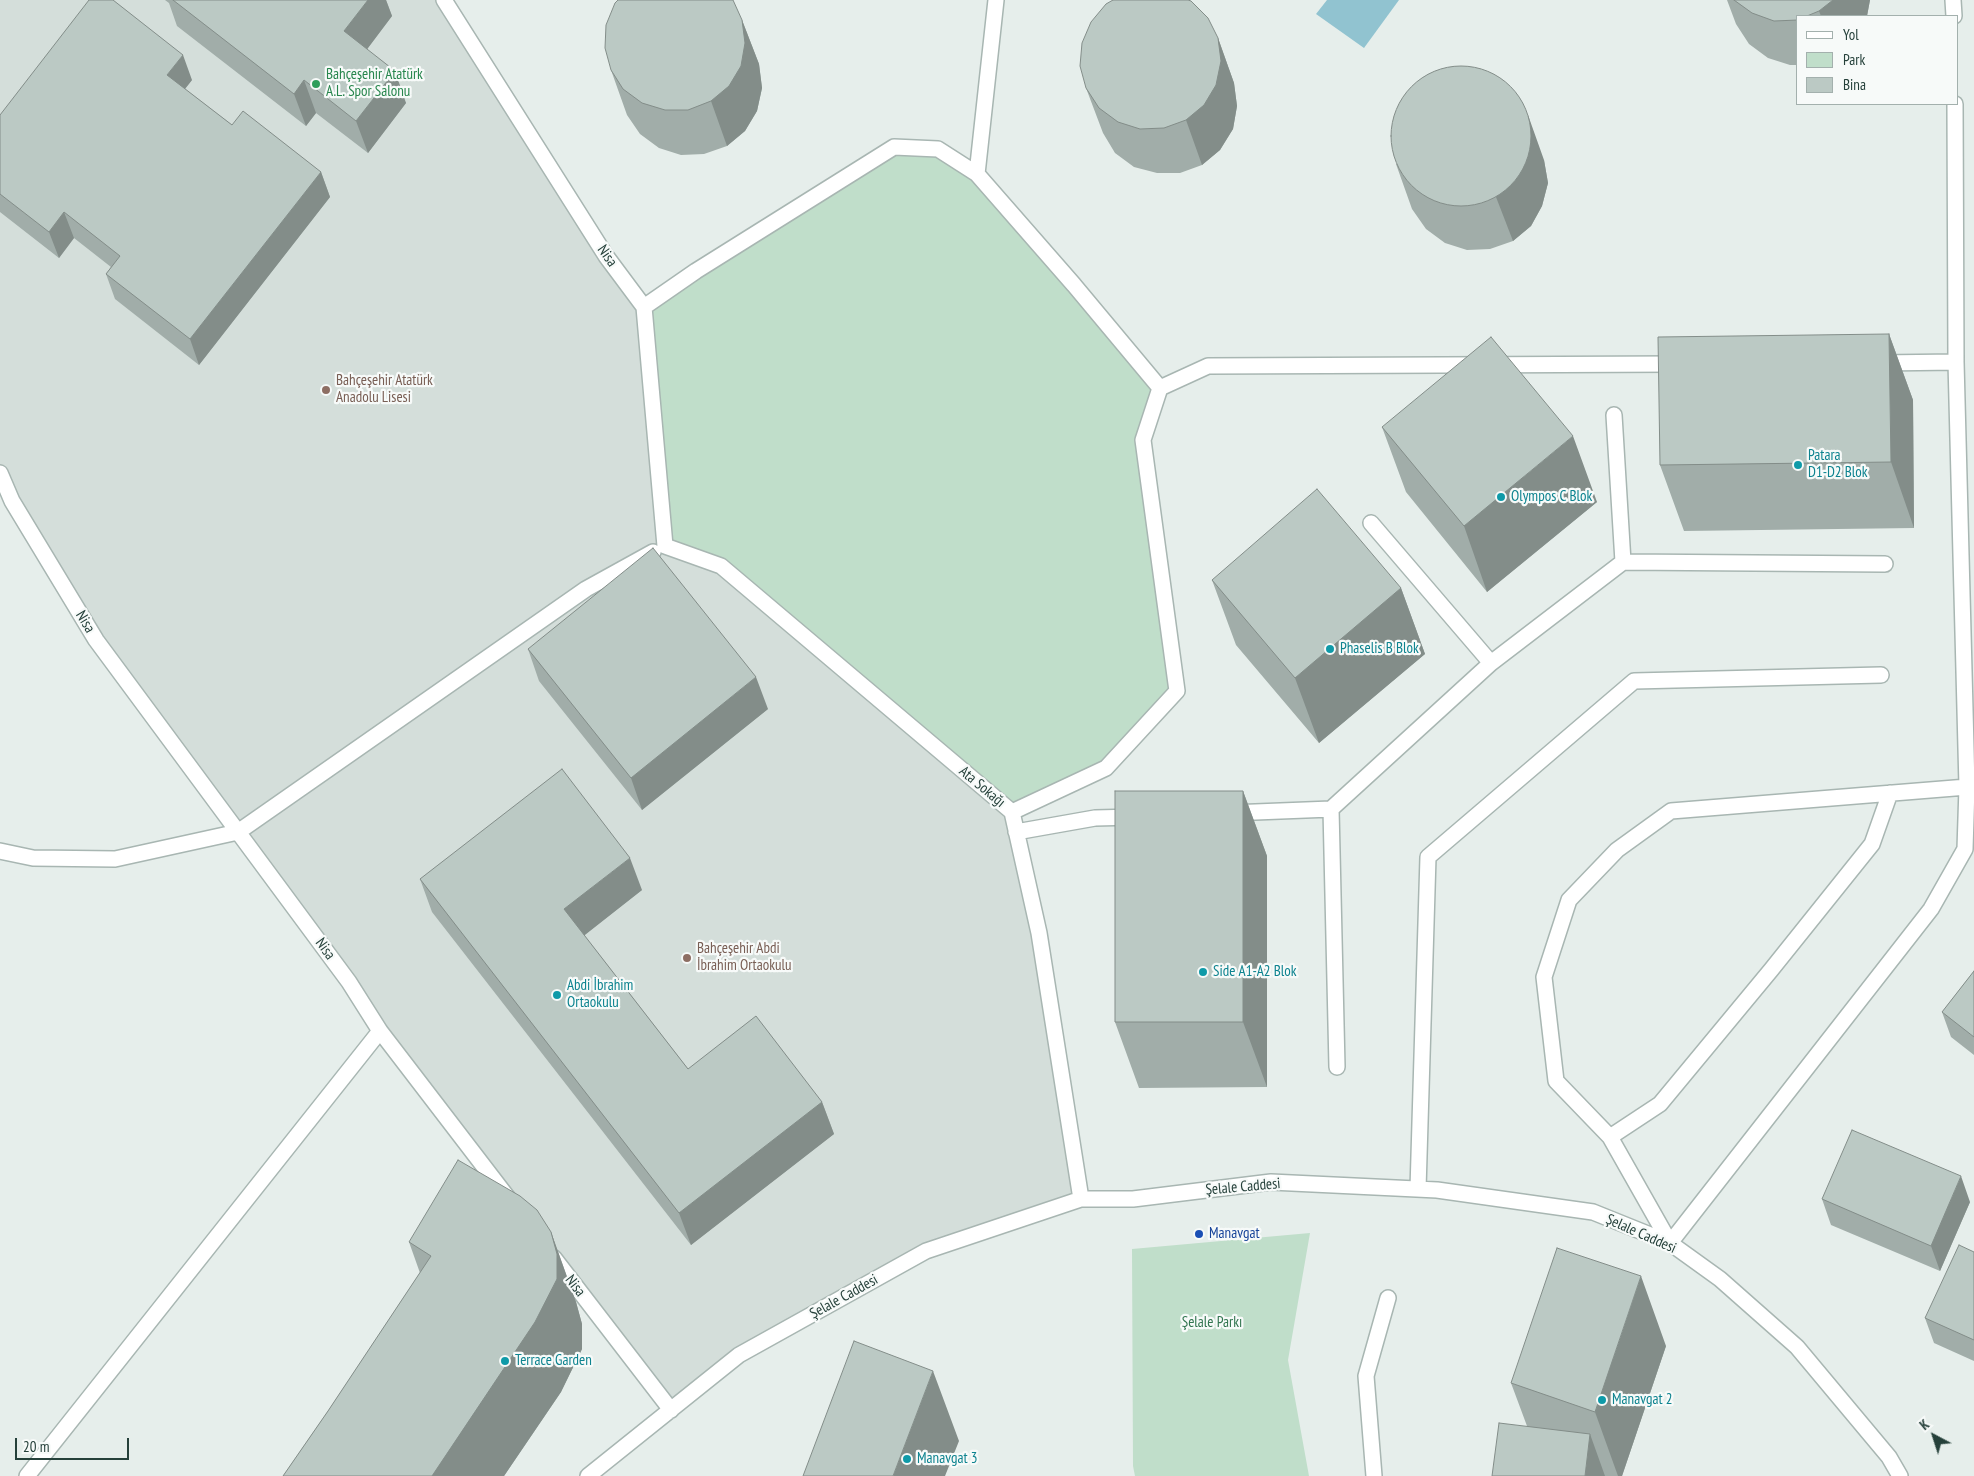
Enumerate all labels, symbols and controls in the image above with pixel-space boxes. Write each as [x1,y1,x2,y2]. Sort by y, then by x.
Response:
legend [1796,15,1959,105]
text: Yol [1843,25,1859,44]
text: Park [1843,50,1865,69]
place label: Bahçeşehir Atatürk A.L. Spor Salonu [326,66,423,101]
text: Bina [1843,75,1866,94]
marker: Bahçeşehir Atatürk A.L. Spor Salonu [310,78,322,90]
street label: Nisa [593,242,621,270]
place label: Bahçeşehir Atatürk Anadolu Lisesi [336,372,433,407]
marker: Bahçeşehir Atatürk Anadolu Lisesi [320,384,332,396]
place label: Patara D1-D2 Blok [1808,447,1868,482]
marker: Patara D1-D2 Blok [1792,459,1804,471]
place label: Olympos C Blok [1511,488,1592,506]
marker: Olympos C Blok [1495,491,1507,503]
street label: Nisa [72,608,98,636]
place label: Phaselis B Blok [1340,640,1419,658]
marker: Phaselis B Blok [1324,643,1336,655]
street label: Ata Sokağı [955,763,1009,811]
street label: Nisa [311,935,339,963]
place label: Bahçeşehir Abdi İbrahim Ortaokulu [697,940,792,975]
marker: Bahçeşehir Abdi İbrahim Ortaokulu [681,952,693,964]
place label: Side A1-A2 Blok [1213,963,1297,981]
marker: Side A1-A2 Blok [1197,966,1209,978]
place label: Abdi İbrahim Ortaokulu [567,977,633,1012]
marker: Abdi İbrahim Ortaokulu [551,989,563,1001]
street label: Şelale Caddesi [1205,1175,1281,1199]
street label: Şelale Caddesi [1603,1210,1679,1258]
place label: Manavgat [1209,1225,1260,1243]
marker: Manavgat [1193,1228,1205,1240]
street label: Şelale Caddesi [807,1271,881,1323]
street label: Nisa [561,1272,589,1300]
park label: Şelale Parkı [1182,1314,1242,1332]
place label: Terrace Garden [515,1352,592,1370]
marker: Terrace Garden [499,1355,511,1367]
place label: Manavgat 2 [1612,1391,1672,1409]
marker: Manavgat 2 [1596,1394,1608,1406]
north arrow [1909,1411,1959,1461]
text: K [1916,1415,1933,1434]
scale bar [18,1428,131,1460]
text: 20 m [23,1437,49,1456]
place label: Manavgat 3 [917,1450,977,1468]
marker: Manavgat 3 [901,1453,913,1465]

